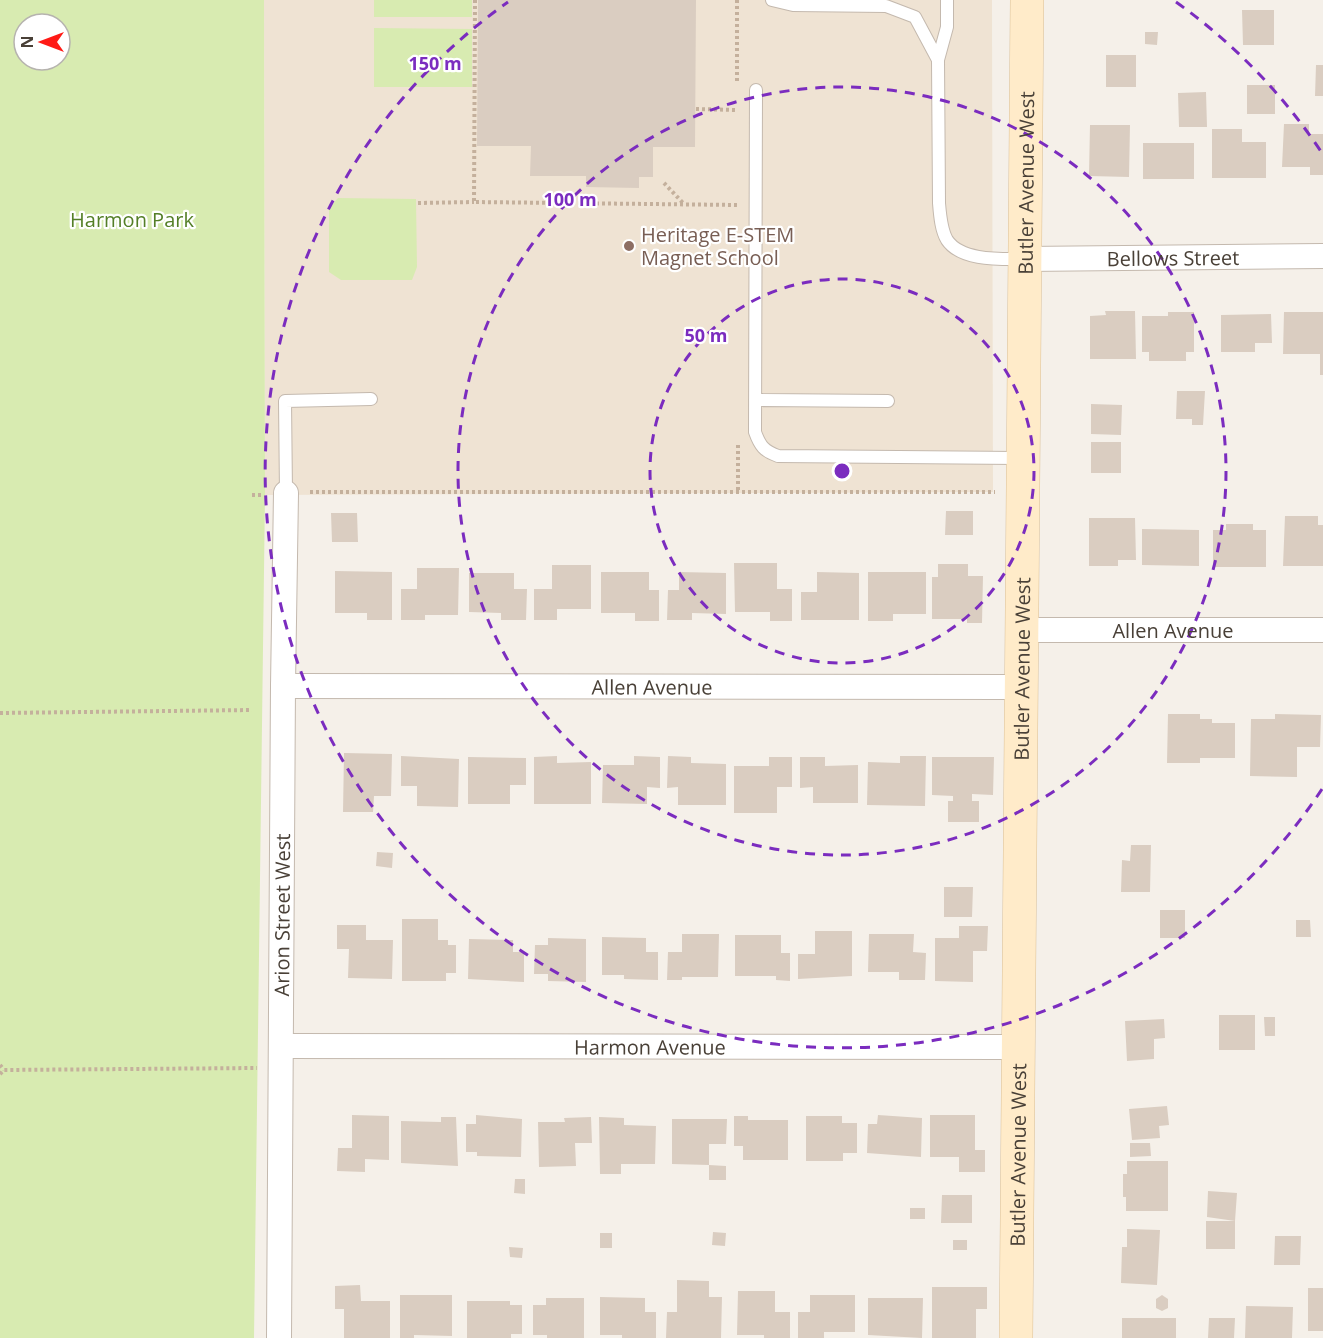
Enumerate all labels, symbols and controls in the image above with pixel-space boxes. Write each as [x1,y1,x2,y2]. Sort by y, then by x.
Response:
north arrow [12,12,72,72]
text: N [16,35,38,49]
text: 150 m [408,51,462,75]
street label: Butler Avenue West [1011,91,1040,275]
text: 100 m [543,187,597,211]
park label: Harmon Park [70,206,194,233]
place label: Heritage E-STEM Magnet School [641,221,794,271]
marker: Heritage E-STEM Magnet School [622,239,636,253]
street label: Bellows Street [1107,243,1239,272]
text: 50 m [685,323,727,347]
centre of rings [832,461,852,481]
street label: Butler Avenue West [1007,577,1036,761]
street label: Allen Avenue [1112,617,1234,644]
street label: Allen Avenue [591,673,713,700]
street label: Arion Street West [268,833,296,997]
street label: Harmon Avenue [574,1033,726,1060]
street label: Butler Avenue West [1003,1063,1032,1247]

